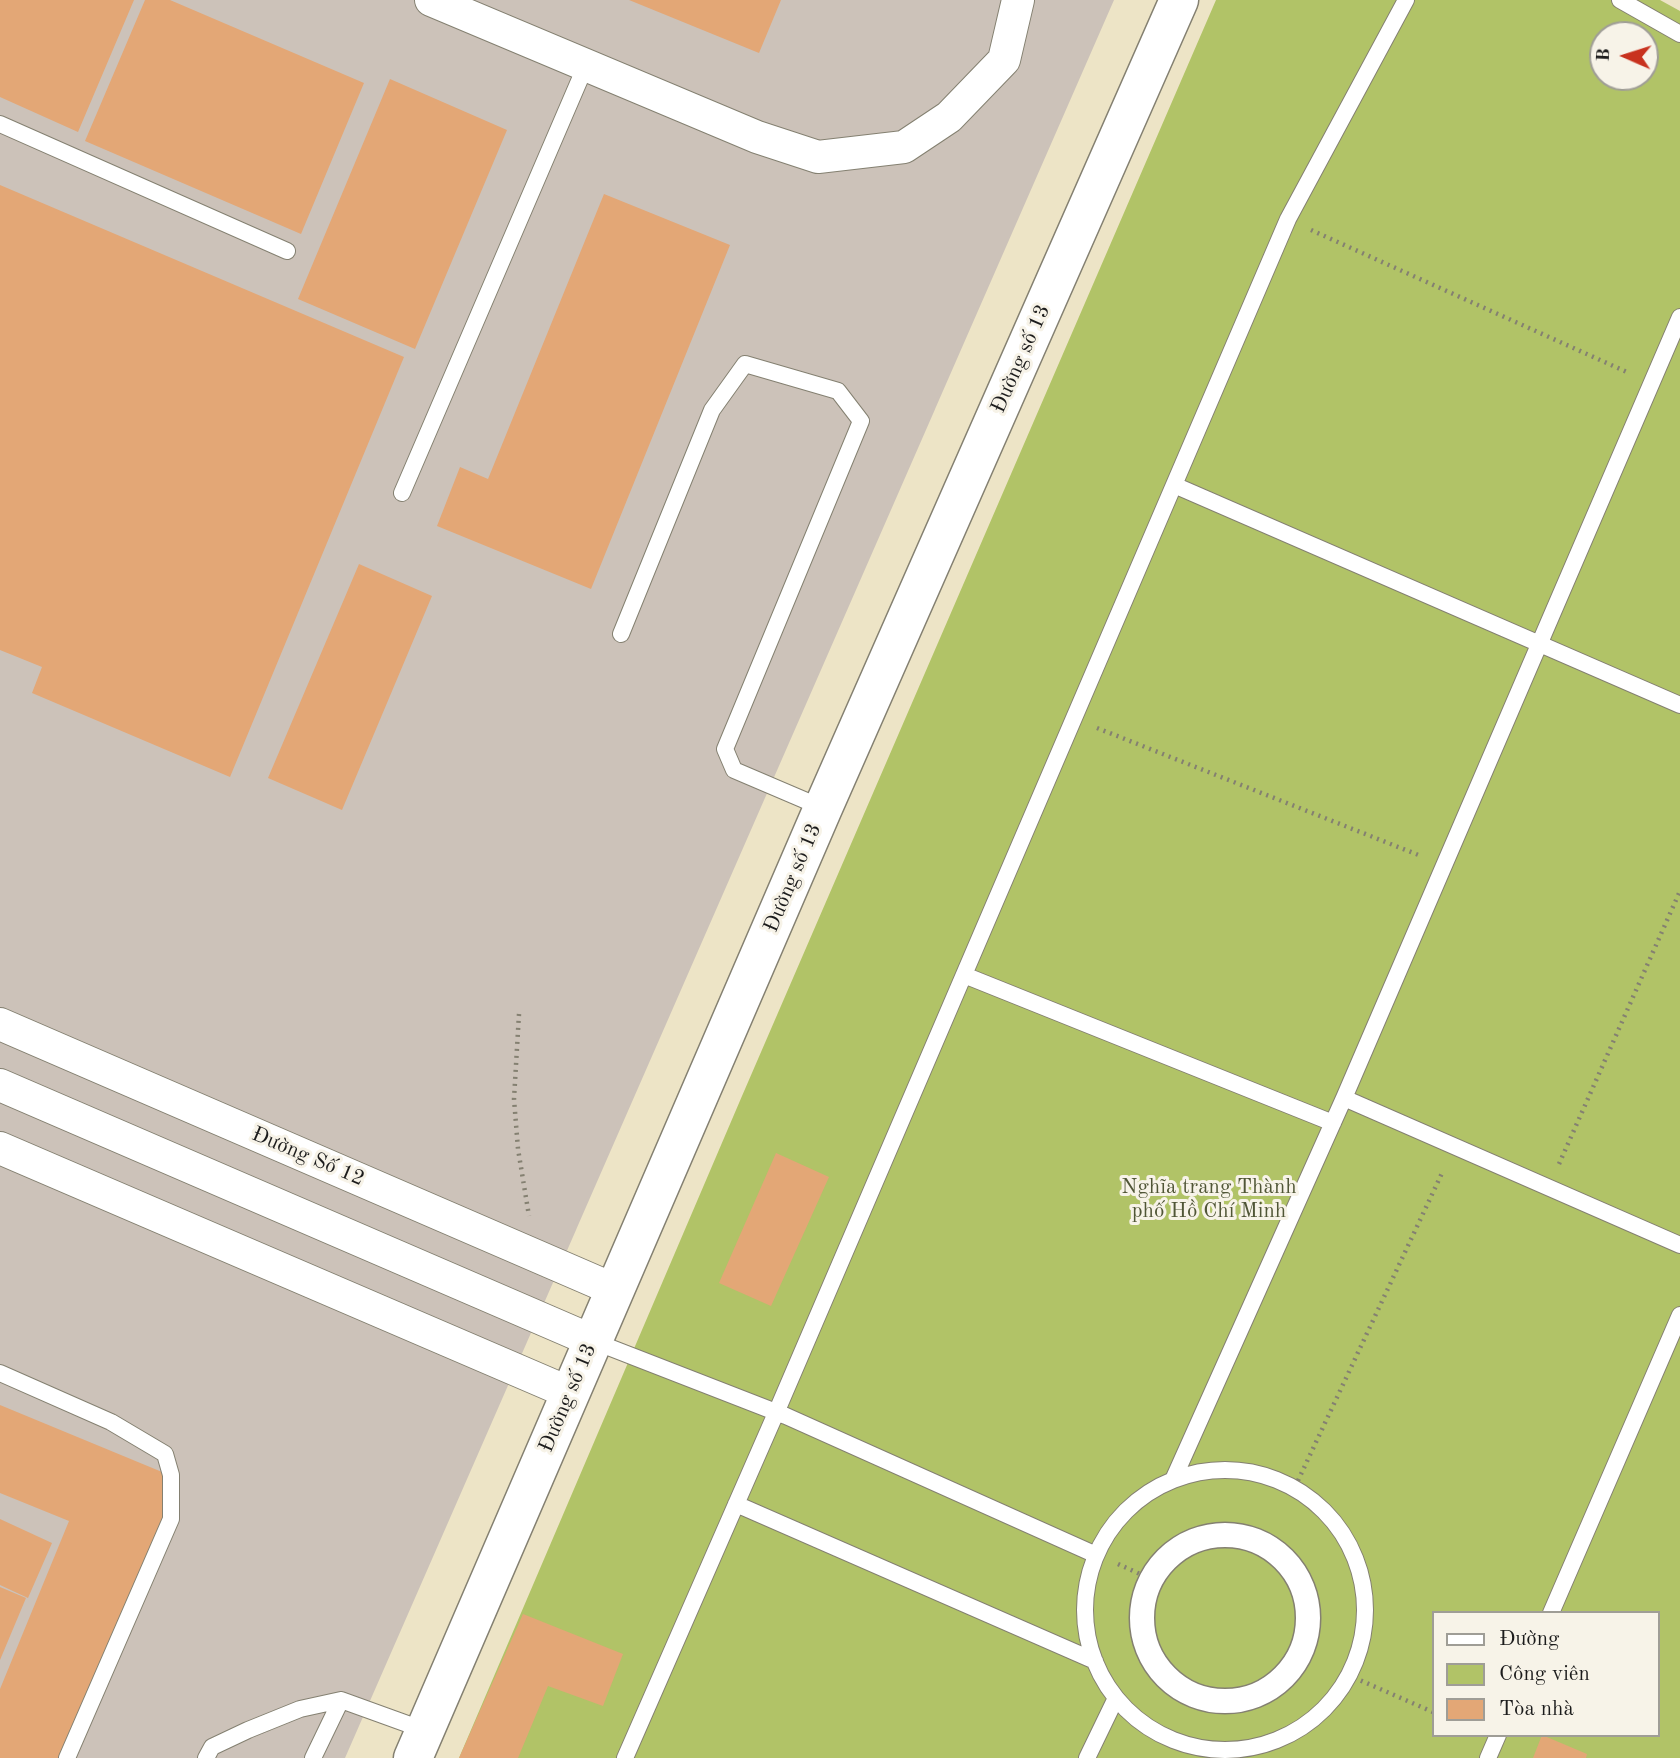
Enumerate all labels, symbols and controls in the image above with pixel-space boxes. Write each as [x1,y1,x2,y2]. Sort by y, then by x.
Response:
north arrow [1589,21,1659,91]
text: B [1595,48,1614,62]
street label: Đường số 13 [986,301,1056,417]
street label: Đường số 13 [759,820,827,936]
street label: Đường Số 12 [248,1122,368,1192]
park label: Nghĩa trang Thành phố Hồ Chí Minh [1121,1174,1297,1224]
street label: Đường số 13 [534,1340,602,1456]
legend [1432,1611,1659,1737]
text: Đường [1499,1629,1559,1650]
text: Công viên [1499,1664,1590,1685]
text: Tòa nhà [1499,1699,1574,1720]

